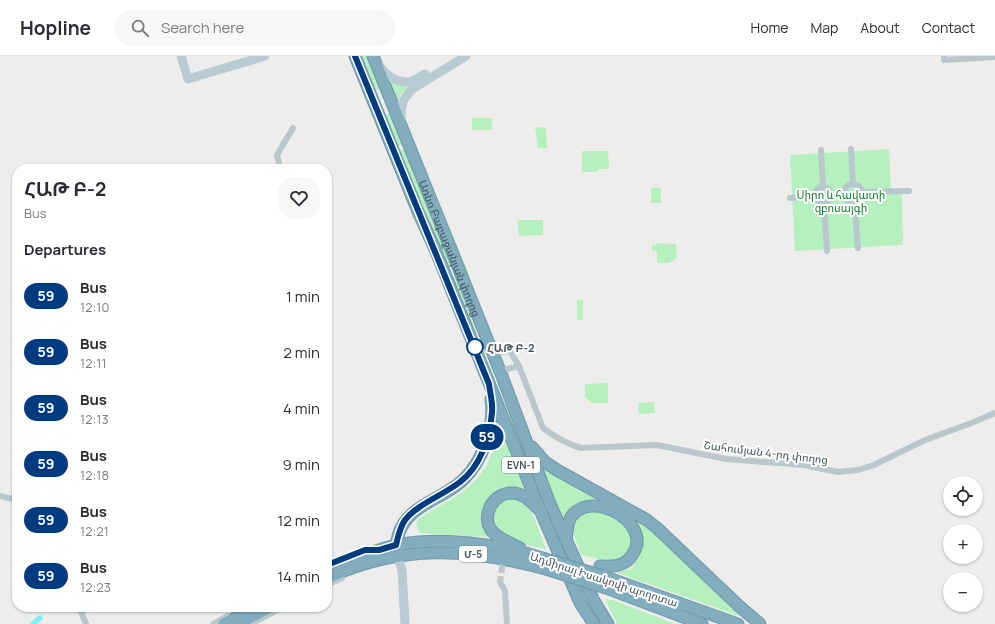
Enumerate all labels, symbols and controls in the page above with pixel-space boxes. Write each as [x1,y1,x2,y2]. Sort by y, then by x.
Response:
search box [115,10,395,46]
text: Hopline [20,15,91,41]
icon: search [129,17,151,39]
text: Search here [161,17,244,38]
text: Home [751,18,788,37]
text: Map [810,18,838,37]
text: About [860,18,900,37]
text: Contact [922,18,975,37]
text: ՀԱԹ Բ-2 [24,176,106,202]
button: heart [278,177,320,219]
street label: Առնո Բաբաջանյան փողոց [416,177,485,319]
park label: Սիրո և հավատի զբոսայգի [797,187,885,215]
text: Bus [24,204,47,222]
text: Departures [24,239,106,260]
text: Bus [80,277,107,298]
text: 59 [38,286,54,305]
text: 1 min [286,286,320,307]
text: 12:10 [80,298,109,316]
text: Bus [80,333,107,354]
marker: ՀԱԹ Բ-2 [466,338,484,356]
place label: ՀԱԹ Բ-2 [487,340,535,355]
text: 59 [38,342,54,361]
text: 2 min [283,342,320,363]
text: 12:11 [80,354,107,372]
text: Bus [80,389,107,410]
text: 59 [38,398,54,417]
text: 4 min [283,398,320,419]
text: 12:13 [80,410,109,428]
line badge: 59 [469,424,505,450]
text: 59 [479,427,495,446]
street label: Շահումյան 4-րդ փողոց [703,437,829,467]
text: Bus [80,445,107,466]
text: 59 [38,454,54,473]
text: 9 min [283,454,320,475]
road number: EVN-1 [502,457,540,473]
text: 12:18 [80,466,109,484]
map controls [943,476,983,612]
button: locate [943,476,983,516]
text: Bus [80,501,107,522]
text: 59 [38,510,54,529]
text: 12 min [277,510,320,531]
text: 12:21 [80,522,109,540]
button: + [943,524,983,564]
road number: Մ-5 [459,546,487,562]
street label: Ադմիրալ Իսակովի պողոտա [528,548,680,610]
text: Bus [80,557,107,578]
text: 59 [38,566,54,585]
text: 14 min [277,566,320,587]
button: − [943,572,983,612]
text: 12:23 [80,578,111,596]

